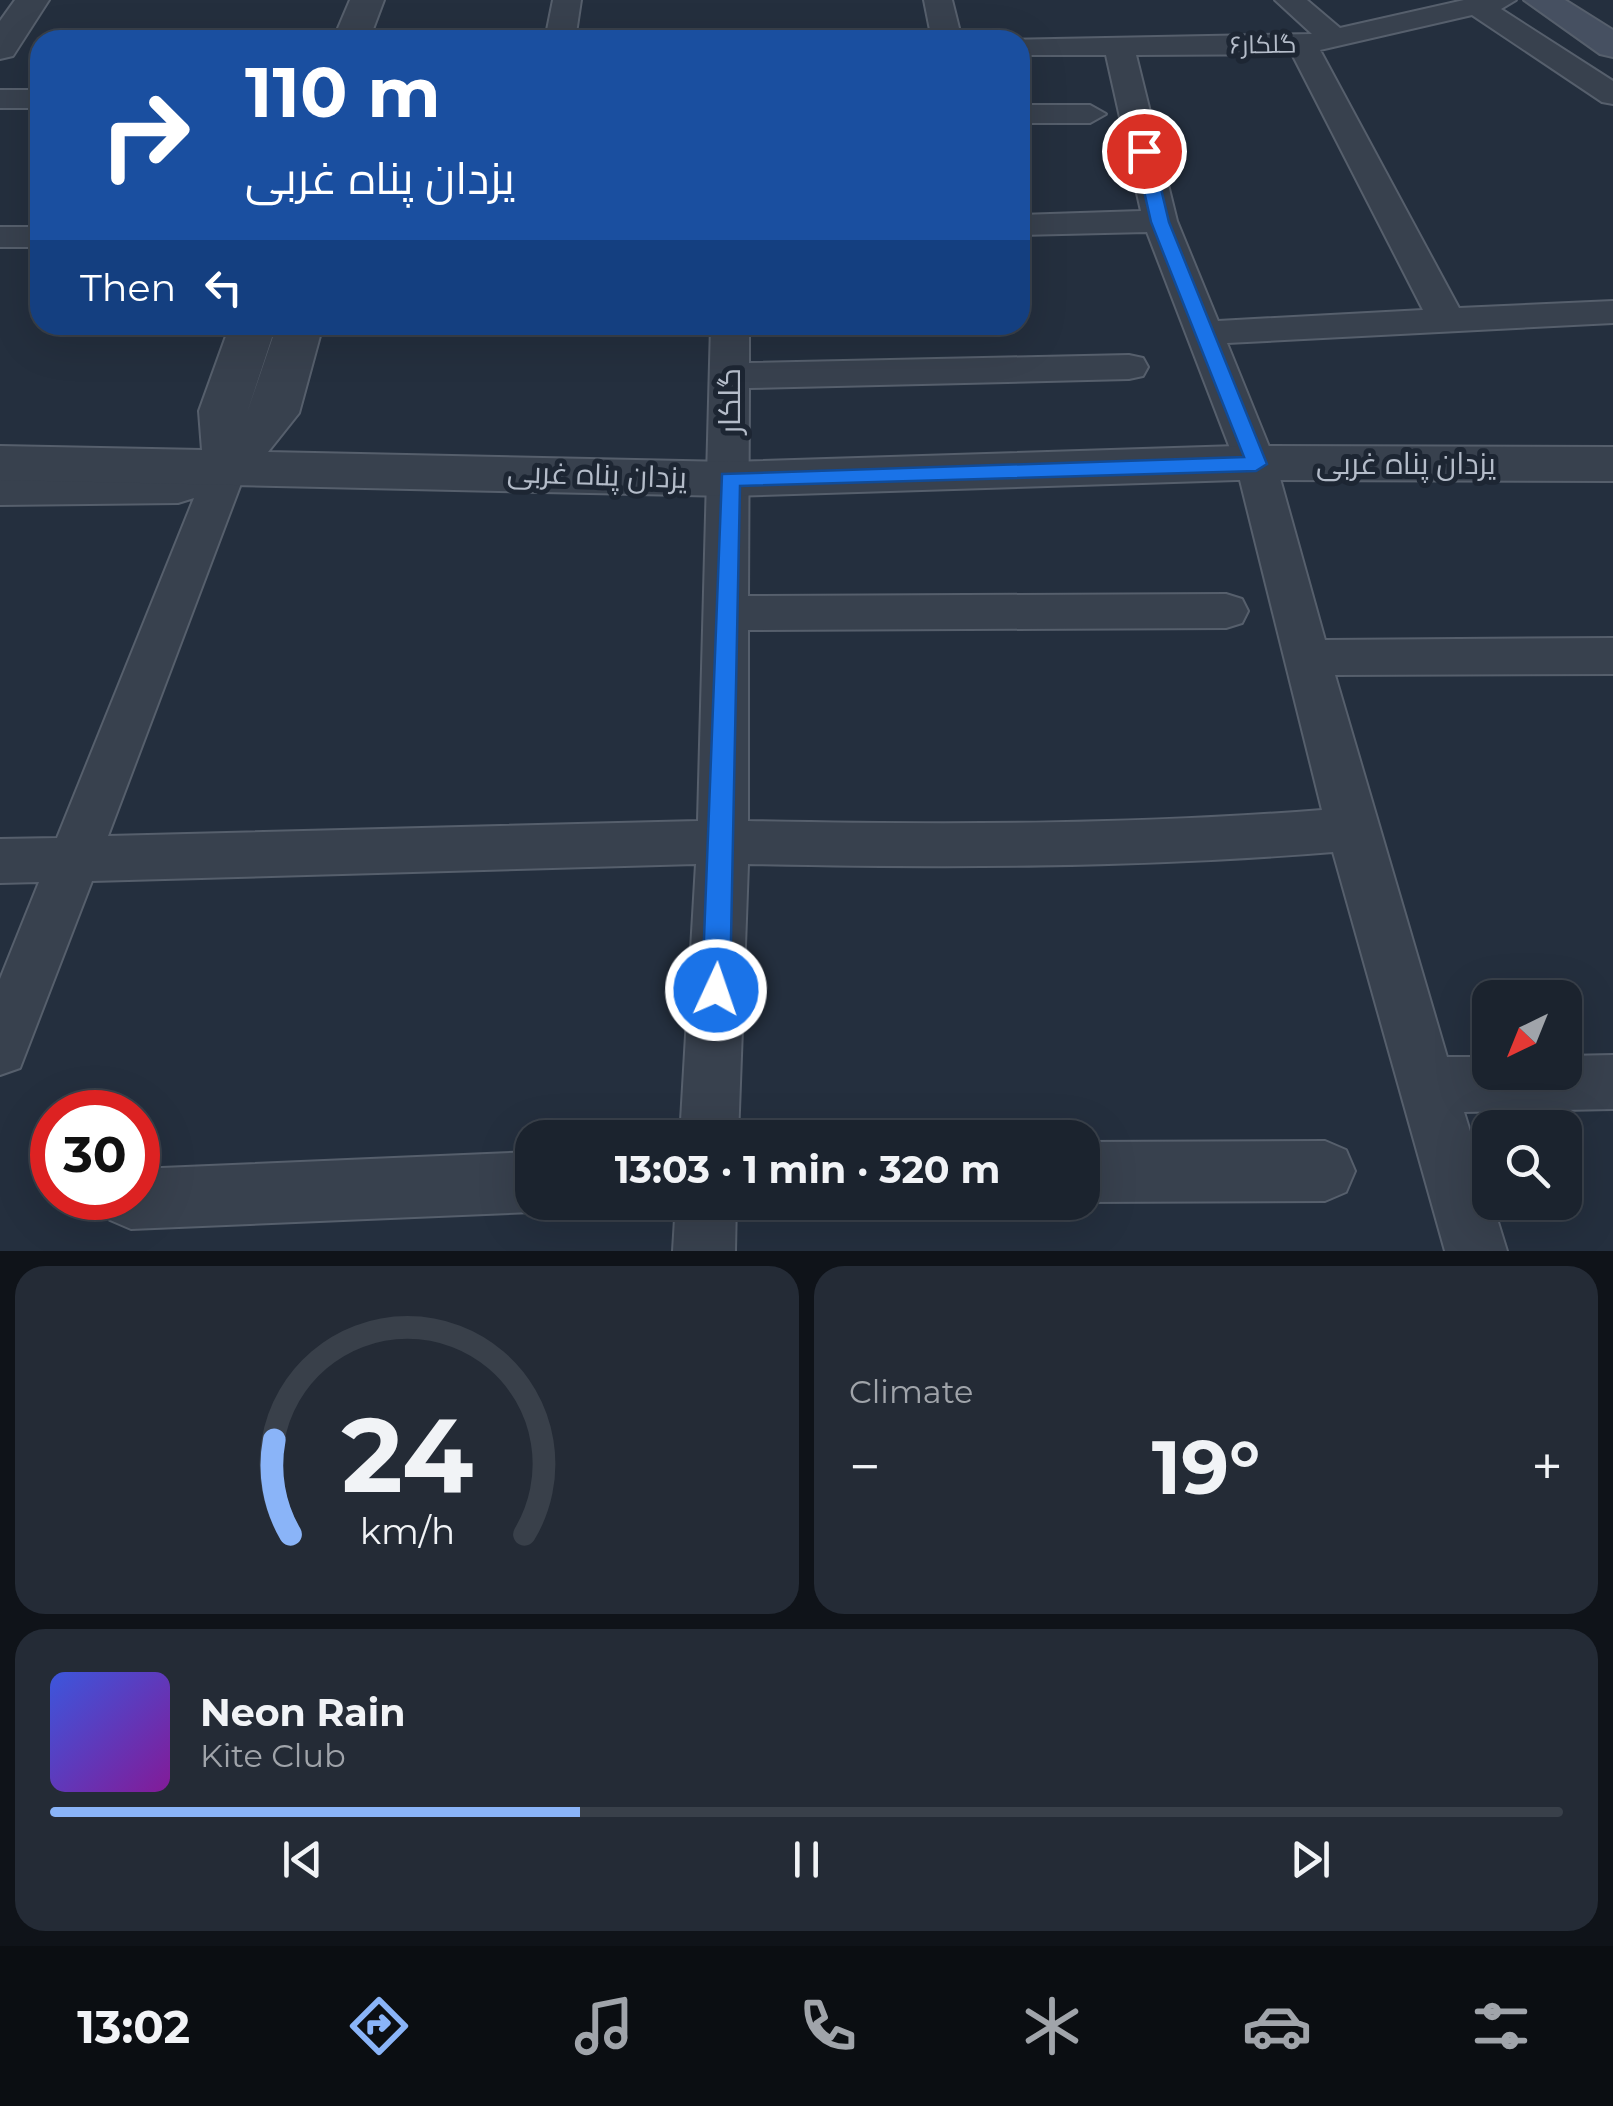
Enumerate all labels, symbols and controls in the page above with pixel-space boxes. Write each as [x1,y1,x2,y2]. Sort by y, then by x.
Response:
street label: گلکار۶ [1229,28,1297,60]
text: 110 m [245,49,441,135]
icon: right [80,70,210,200]
pin [1102,109,1187,194]
icon: arrive [1117,124,1172,179]
text: یزدان پناه غربی [245,150,515,205]
icon: left [196,260,251,315]
text: Then [80,264,176,311]
street label: گلکار [711,368,748,436]
street label: یزدان پناه غربی [1316,445,1496,483]
street label: یزدان پناه غربی [507,453,687,497]
position arrow [664,938,768,1042]
north arrow [1472,980,1582,1090]
map controls [1472,980,1582,1220]
speed limit sign: 30 [30,1090,160,1220]
button: search [1472,1110,1582,1220]
text: 13:03 · 1 min · 320 m [615,1146,1000,1193]
text: Climate [849,1372,973,1411]
text: 24 [341,1391,473,1518]
text: 19° [1152,1421,1260,1513]
text: − [849,1433,881,1500]
text: + [1531,1433,1563,1500]
text: km/h [359,1509,455,1553]
text: Neon Rain [200,1689,405,1736]
text: Kite Club [200,1736,346,1775]
icon: previous [275,1832,330,1887]
icon: pause [779,1832,834,1887]
icon: next [1283,1832,1338,1887]
icon: directions [344,1991,414,2061]
icon: music [569,1991,639,2061]
icon: phone [793,1991,863,2061]
icon: climate [1017,1991,1087,2061]
icon: car [1242,1991,1312,2061]
icon: filters [1466,1991,1536,2061]
text: 13:02 [77,1999,190,2054]

